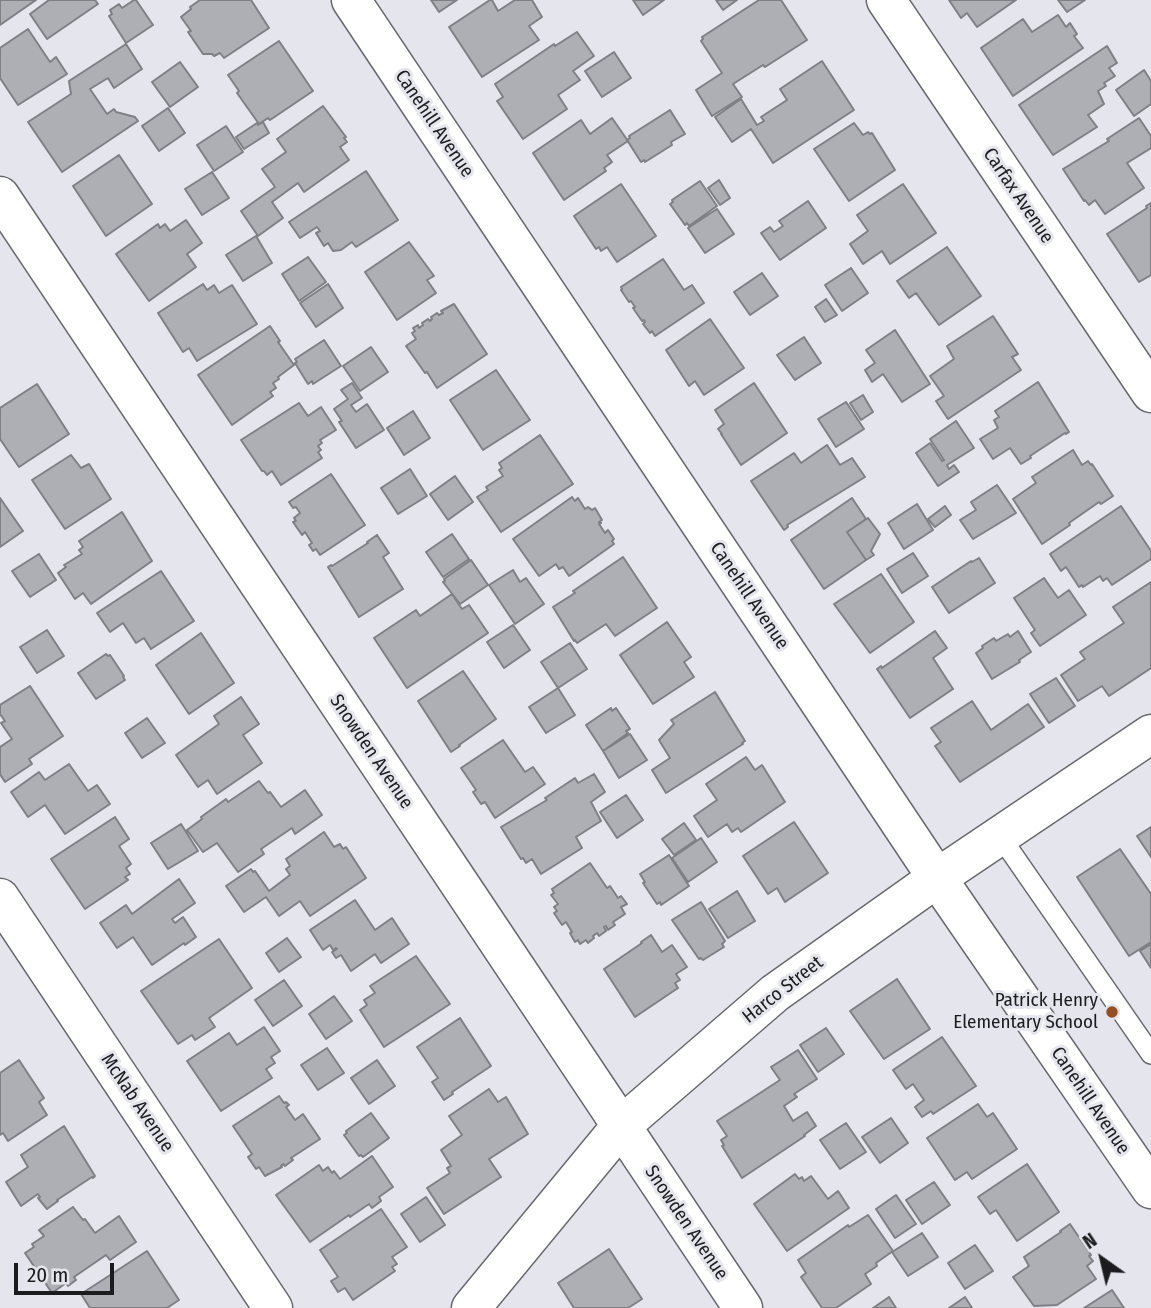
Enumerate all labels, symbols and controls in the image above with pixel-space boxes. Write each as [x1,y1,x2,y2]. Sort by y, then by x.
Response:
street label: Canehill Avenue [390,66,478,182]
street label: Carfax Avenue [978,144,1058,248]
street label: Canehill Avenue [705,538,793,654]
street label: Snowden Avenue [324,690,418,814]
street label: Harco Street [738,952,828,1028]
place label: Patrick Henry Elementary School [953,990,1098,1034]
marker: Patrick Henry Elementary School [1104,1004,1120,1020]
street label: Canehill Avenue [1046,1043,1134,1159]
street label: McNab Avenue [96,1049,178,1157]
street label: Snowden Avenue [639,1161,733,1285]
north arrow [1067,1224,1137,1294]
text: N [1079,1228,1101,1254]
scale bar [18,1248,117,1292]
text: 20 m [27,1262,68,1288]

